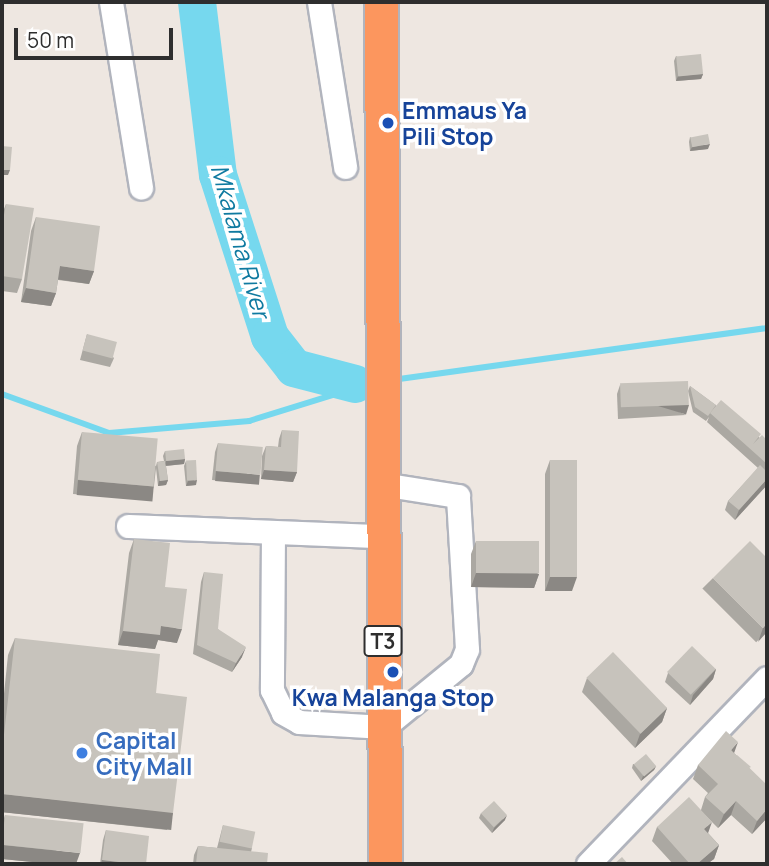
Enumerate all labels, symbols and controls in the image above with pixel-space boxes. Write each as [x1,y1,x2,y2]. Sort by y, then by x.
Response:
scale bar [18,14,177,58]
text: 50 m [27,26,74,54]
place label: Emmaus Ya Pili Stop [402,96,527,150]
marker: Emmaus Ya Pili Stop [380,115,396,131]
water label: Mkalama River [205,161,277,321]
road number: T3 [362,624,404,658]
marker: Kwa Malanga Stop [385,664,401,680]
place label: Kwa Malanga Stop [292,683,494,711]
place label: Capital City Mall [96,726,192,780]
marker: Capital City Mall [74,745,90,761]

